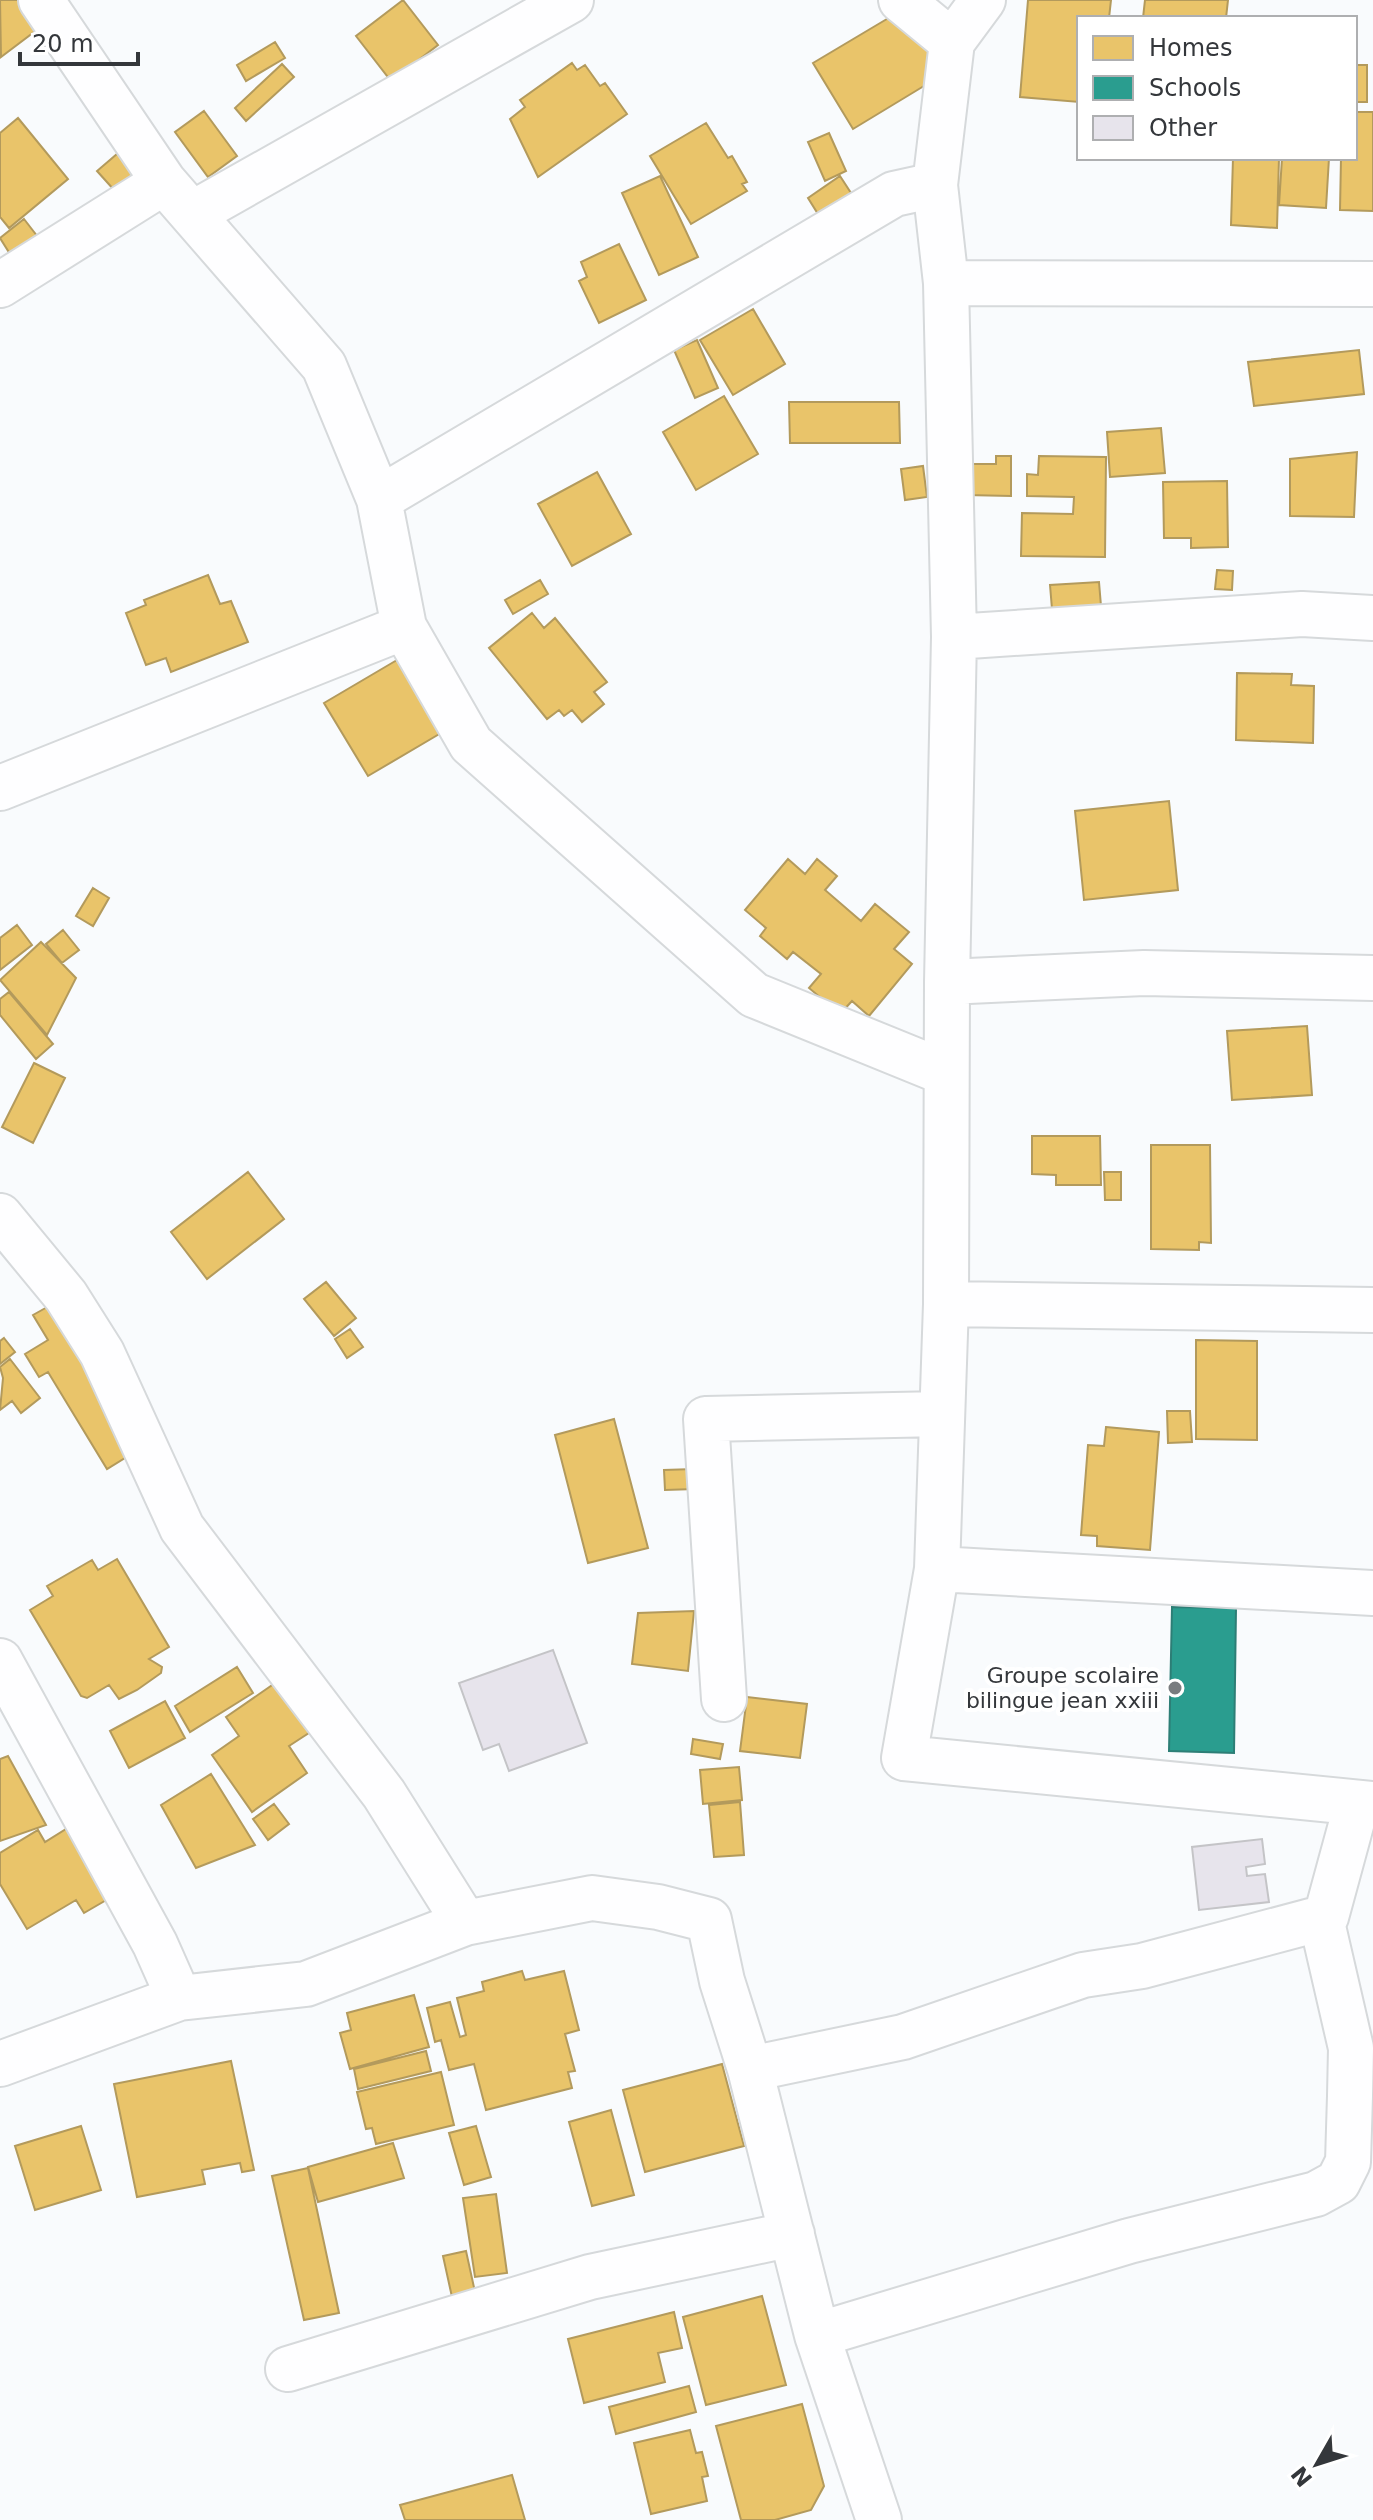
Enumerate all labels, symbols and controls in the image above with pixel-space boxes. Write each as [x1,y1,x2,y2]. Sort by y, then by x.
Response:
scale bar [20,16,138,66]
legend [1077,16,1357,160]
text: 20 m [32,30,94,58]
text: Homes [1149,34,1232,62]
text: Schools [1149,74,1241,102]
text: Other [1149,114,1217,142]
place label: Groupe scolaire bilingue jean xxiii [966,1663,1159,1713]
marker: Groupe scolaire bilingue jean xxiii [1166,1679,1184,1697]
north arrow [1277,2424,1357,2504]
text: N [1286,2461,1317,2491]

